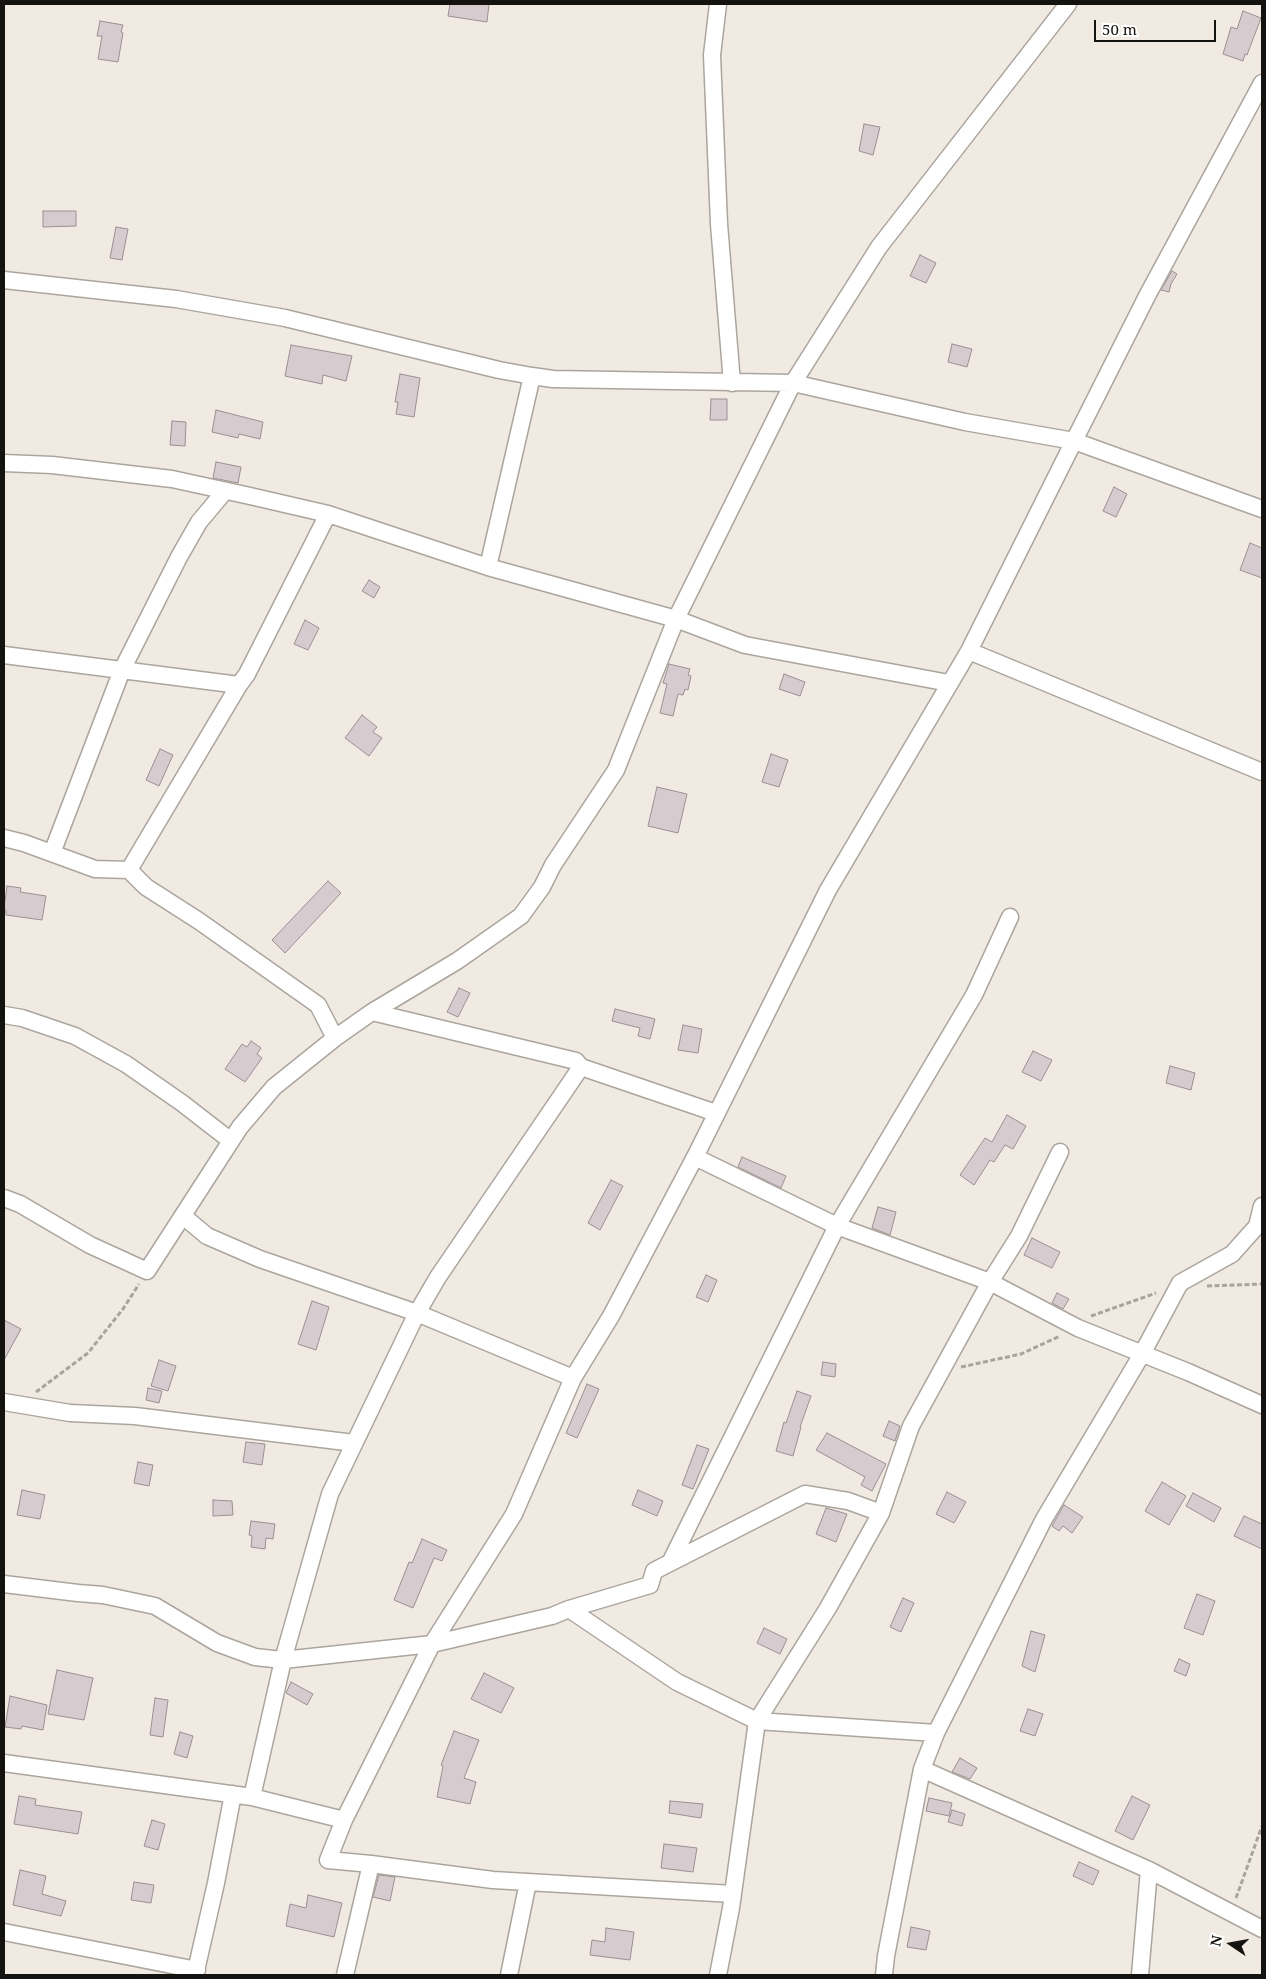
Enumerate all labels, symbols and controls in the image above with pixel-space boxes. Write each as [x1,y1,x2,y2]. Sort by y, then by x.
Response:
scale bar [1096,10,1218,42]
text: 50 m [1102,19,1137,39]
north arrow [1206,1919,1256,1969]
text: N [1205,1933,1226,1948]

